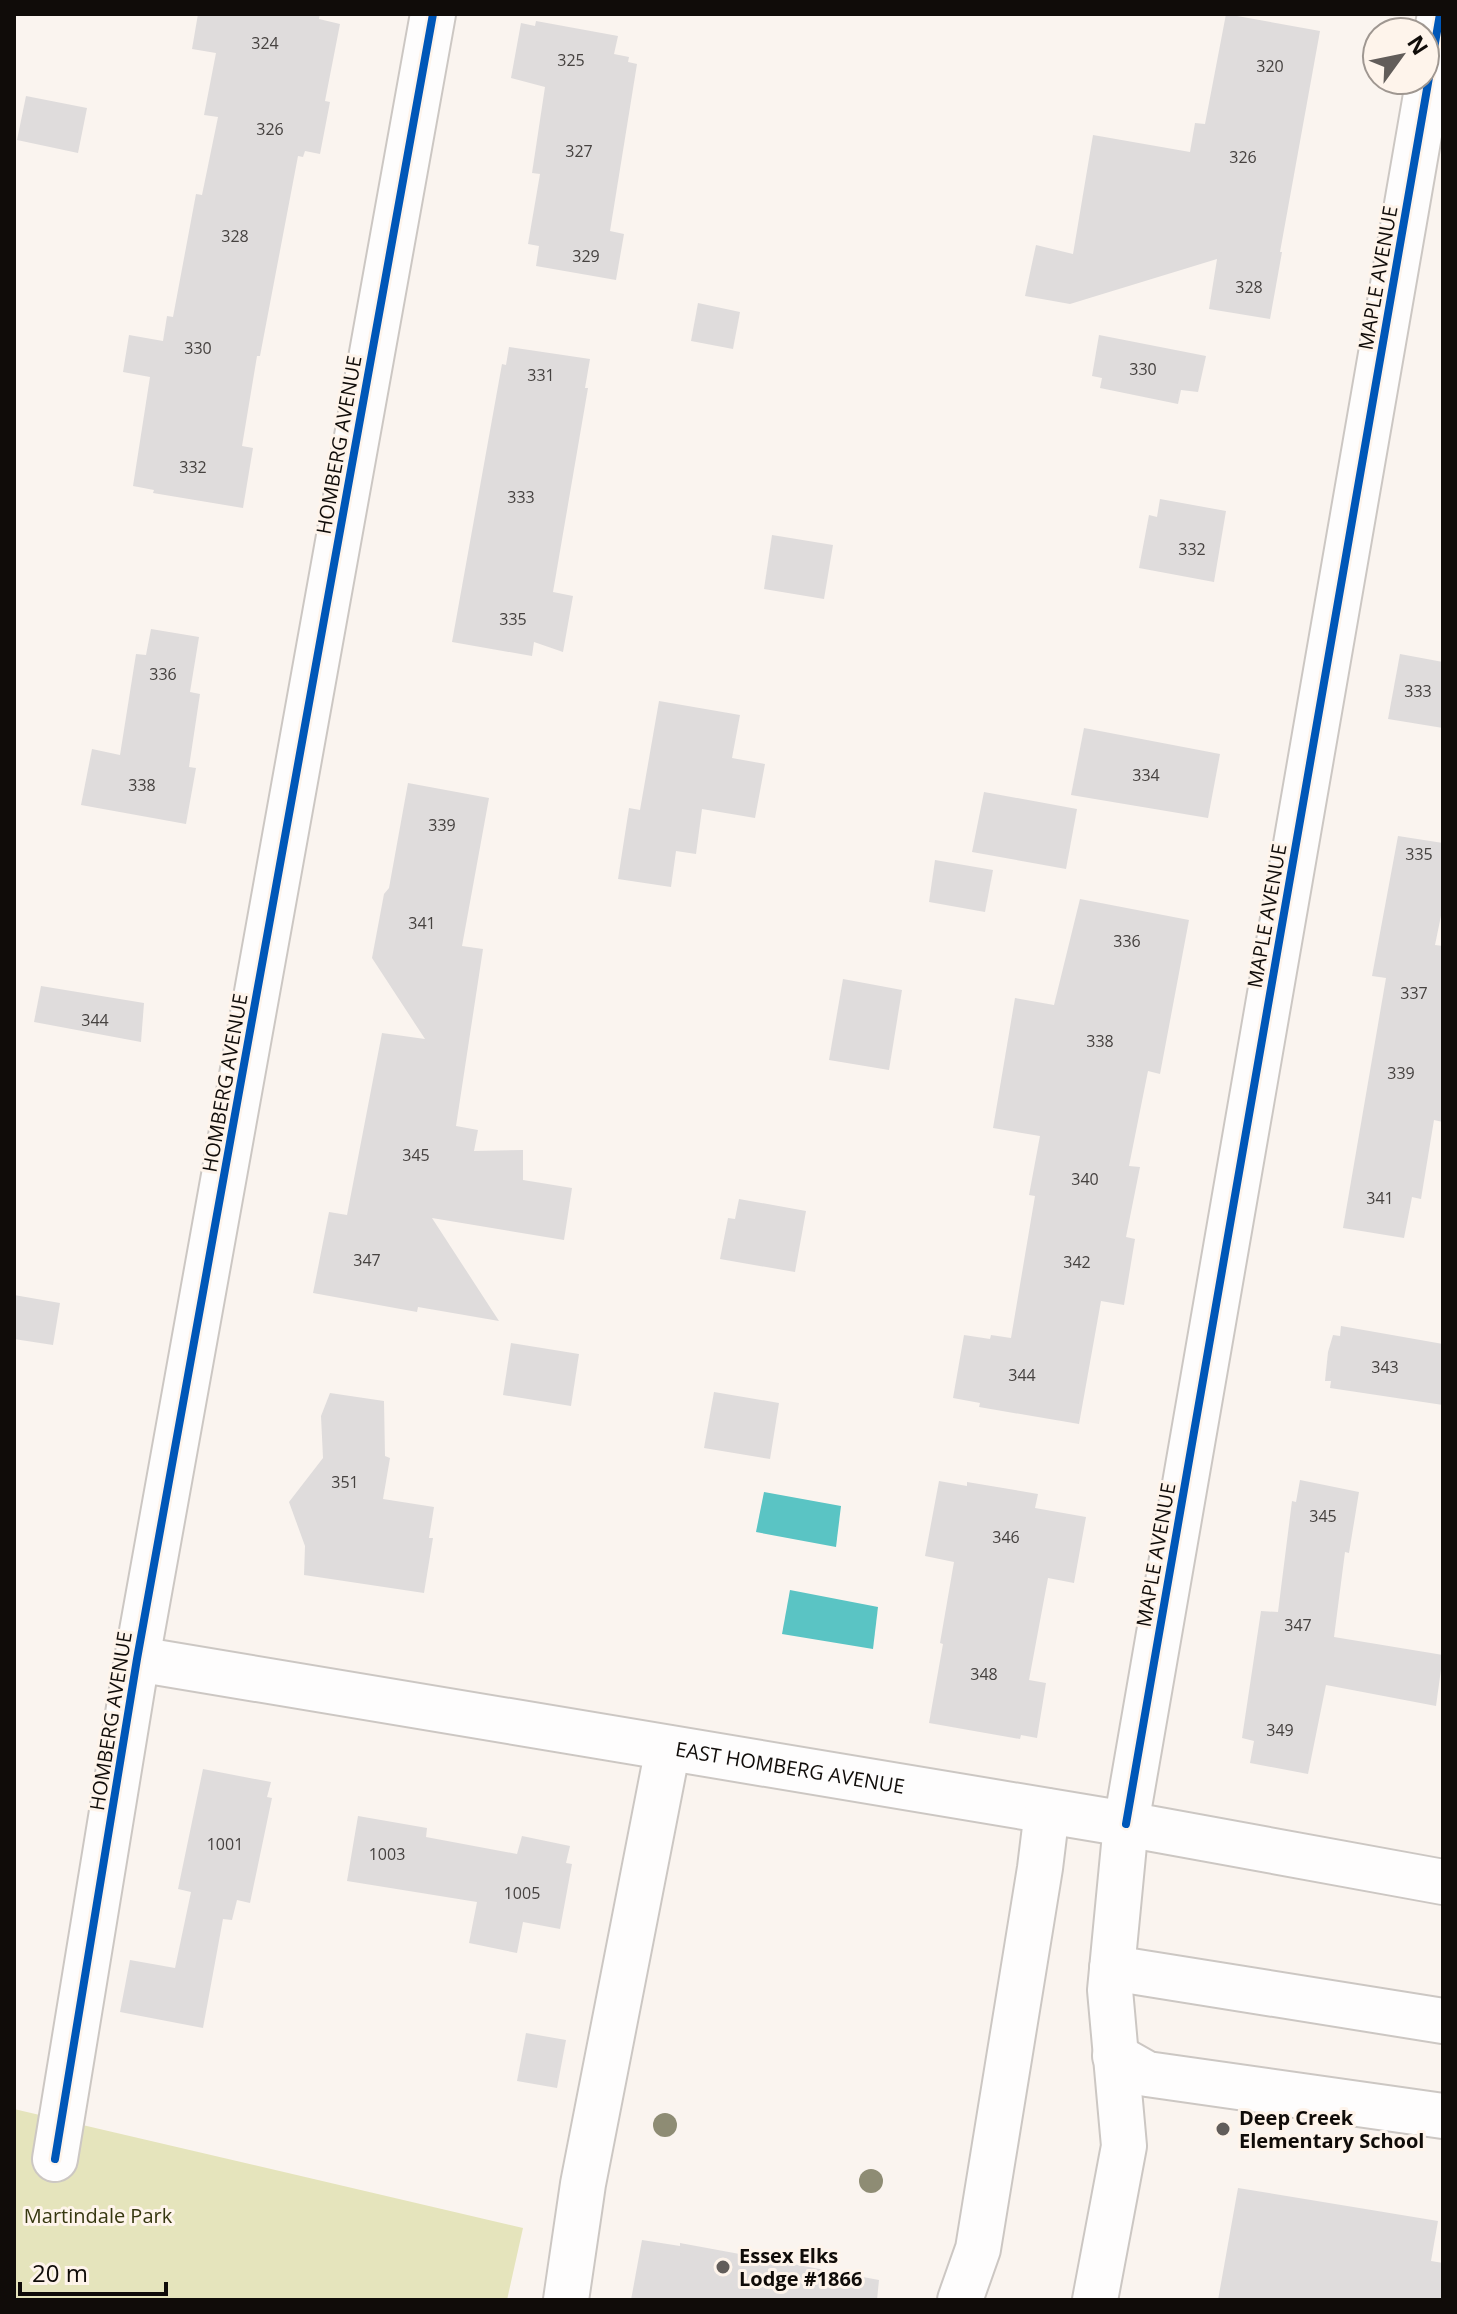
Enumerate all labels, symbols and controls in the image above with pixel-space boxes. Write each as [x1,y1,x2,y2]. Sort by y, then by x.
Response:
north arrow [1361,16,1441,96]
text: N [1401,29,1436,60]
house number: 324 [251,32,279,54]
house number: 325 [557,49,585,71]
house number: 320 [1256,55,1284,77]
house number: 326 [256,118,284,140]
house number: 327 [565,140,593,162]
house number: 326 [1229,146,1257,168]
street label: MAPLE AVENUE [1352,204,1403,352]
house number: 328 [221,225,249,247]
house number: 329 [572,245,600,267]
house number: 328 [1235,276,1263,298]
house number: 330 [184,337,212,359]
street label: HOMBERG AVENUE [310,354,368,536]
house number: 330 [1129,358,1157,380]
house number: 331 [527,364,555,386]
house number: 332 [179,456,207,478]
house number: 333 [507,486,535,508]
house number: 332 [1178,538,1206,560]
house number: 335 [499,608,527,630]
house number: 336 [149,663,177,685]
house number: 333 [1404,680,1432,702]
house number: 334 [1132,764,1160,786]
house number: 338 [128,774,156,796]
house number: 339 [428,814,456,836]
street label: MAPLE AVENUE [1241,842,1292,990]
house number: 335 [1405,843,1433,865]
house number: 341 [408,912,436,934]
house number: 336 [1113,930,1141,952]
house number: 337 [1400,982,1428,1004]
street label: HOMBERG AVENUE [196,992,254,1174]
house number: 344 [81,1009,109,1031]
house number: 338 [1086,1030,1114,1052]
house number: 339 [1387,1062,1415,1084]
house number: 345 [402,1144,430,1166]
house number: 340 [1071,1168,1099,1190]
house number: 341 [1366,1187,1394,1209]
house number: 347 [353,1249,381,1271]
house number: 342 [1063,1251,1091,1273]
house number: 343 [1371,1356,1399,1378]
house number: 344 [1008,1364,1036,1386]
house number: 351 [331,1471,359,1493]
street label: MAPLE AVENUE [1130,1481,1181,1629]
house number: 345 [1309,1505,1337,1527]
house number: 346 [992,1526,1020,1548]
house number: 347 [1284,1614,1312,1636]
street label: HOMBERG AVENUE [83,1630,138,1812]
house number: 348 [970,1663,998,1685]
house number: 349 [1266,1719,1294,1741]
street label: EAST HOMBERG AVENUE [673,1735,907,1800]
house number: 1001 [207,1833,243,1855]
house number: 1003 [369,1843,405,1865]
house number: 1005 [504,1882,540,1904]
place label: Deep Creek Elementary School [1239,2104,1424,2154]
marker: Deep Creek Elementary School [1214,2120,1232,2138]
park label: Martindale Park [24,2202,173,2229]
place label: Essex Elks Lodge #1866 [739,2242,862,2292]
scale bar [20,2246,166,2296]
text: 20 m [32,2256,88,2289]
marker: Essex Elks Lodge #1866 [714,2258,732,2276]

